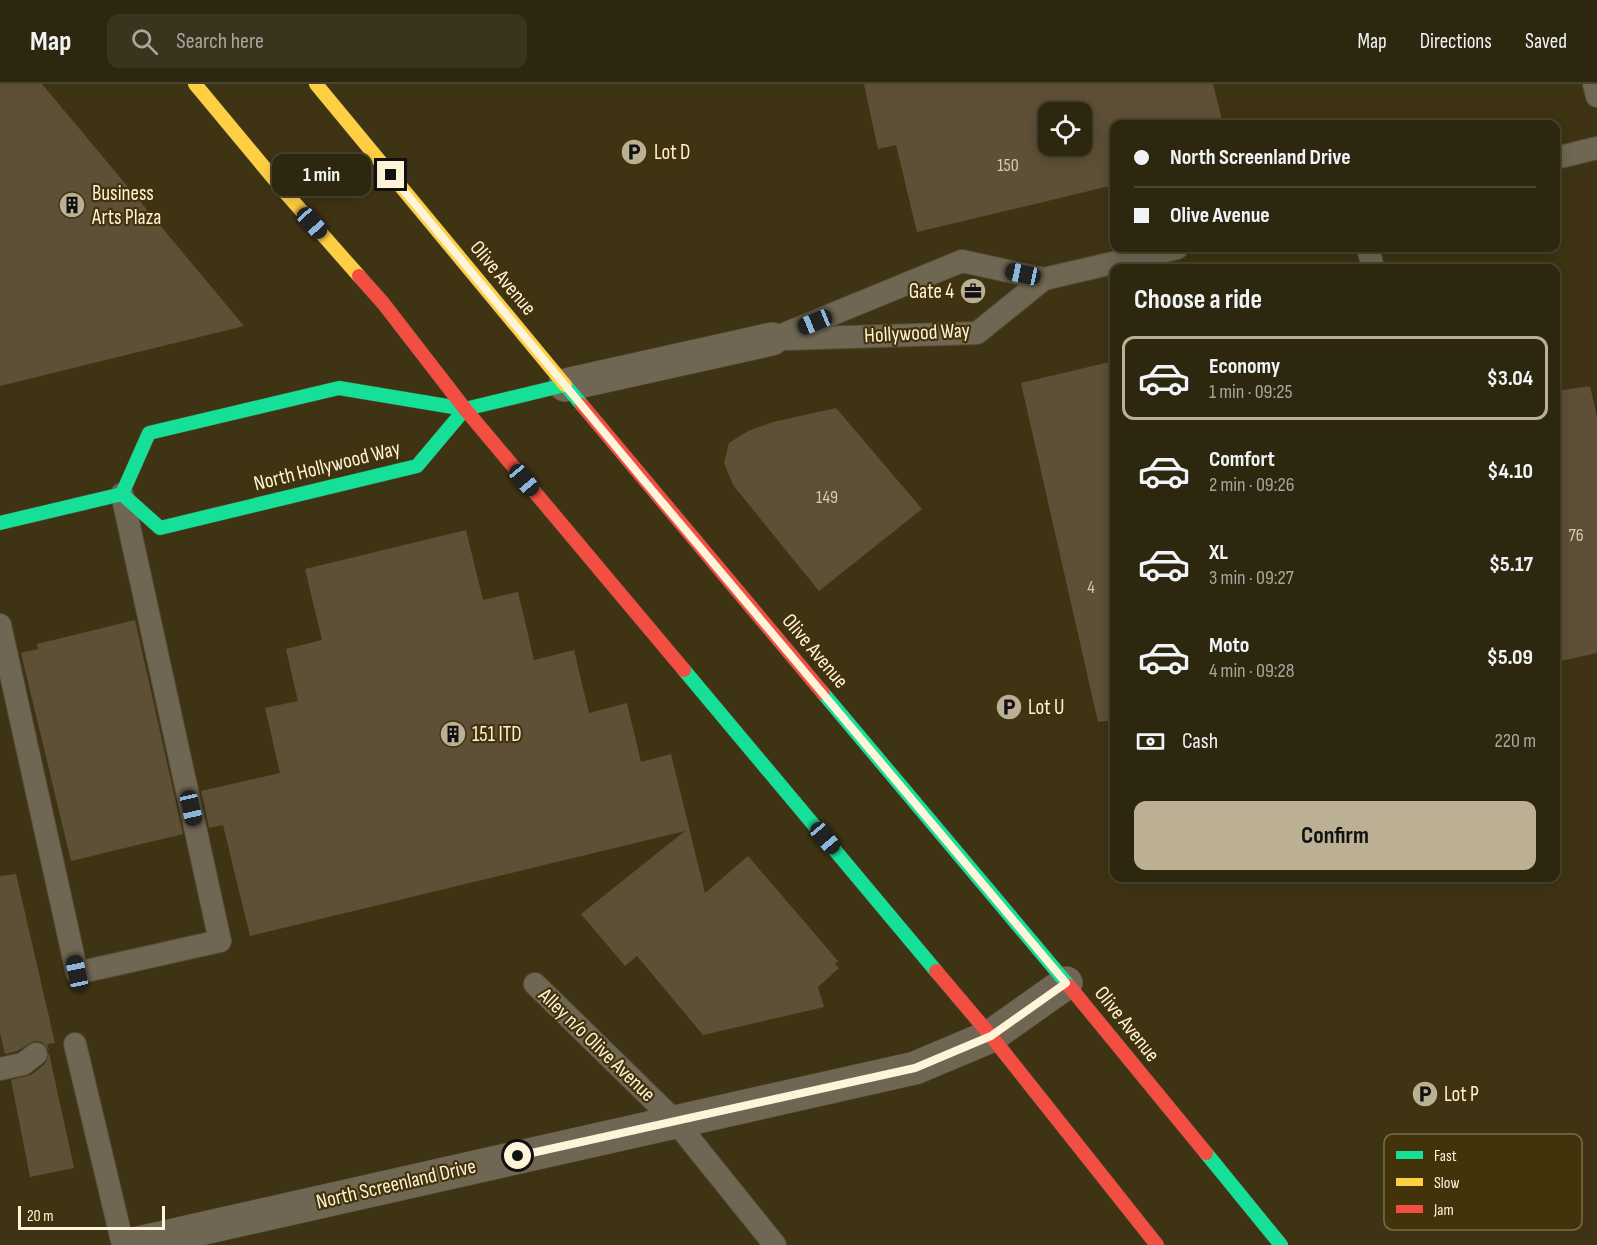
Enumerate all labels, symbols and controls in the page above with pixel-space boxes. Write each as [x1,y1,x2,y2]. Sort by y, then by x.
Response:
search box [107,14,527,68]
text: Map [30,25,71,58]
icon: search [128,25,161,58]
text: Search here [176,28,264,55]
text: Map [1357,29,1387,54]
text: Directions [1420,29,1492,54]
text: Saved [1525,29,1567,54]
map controls [1038,102,1092,156]
button: locate [1038,102,1092,156]
parking icon: Lot D [619,137,649,167]
place label: Lot D [654,140,690,165]
text: North Screenland Drive [1170,144,1351,171]
callout: 1 min [271,154,370,196]
house number: 150 [997,155,1019,176]
route end [377,161,404,188]
text: 1 min [303,163,340,187]
place label: Business Arts Plaza [91,181,161,230]
building icon: Business Arts Plaza [57,190,87,220]
text: Olive Avenue [1170,202,1270,229]
car [293,204,331,242]
street label: Olive Avenue [465,236,541,320]
car [1004,261,1042,287]
office icon: Gate 4 [958,276,988,306]
place label: Gate 4 [909,279,954,304]
text: Choose a ride [1134,284,1262,316]
car [795,307,835,337]
street label: Hollywood Way [864,318,970,348]
icon: car [1137,351,1191,405]
text: Economy [1209,353,1280,380]
text: $3.04 [1487,365,1533,392]
text: 1 min · 09:25 [1209,380,1292,404]
street label: North Hollywood Way [251,436,403,496]
icon: car [1137,444,1191,498]
text: Comfort [1209,446,1275,473]
text: $4.10 [1487,458,1533,485]
car [506,460,542,500]
text: 2 min · 09:26 [1209,473,1294,497]
house number: 149 [816,487,838,508]
house number: 76 [1568,525,1584,546]
icon: car [1137,537,1191,591]
text: XL [1209,539,1228,566]
text: $5.17 [1489,551,1533,578]
text: 3 min · 09:27 [1209,566,1294,590]
house number: 4 [1087,577,1095,598]
street label: Olive Avenue [777,609,853,693]
icon: car [1137,630,1191,684]
text: Moto [1209,632,1249,659]
text: $5.09 [1487,644,1533,671]
text: 4 min · 09:28 [1209,659,1295,683]
parking icon: Lot U [994,692,1024,722]
place label: Lot U [1028,695,1064,720]
building icon: 151 ITD [438,719,468,749]
place label: 151 ITD [472,722,522,747]
icon: cash [1134,725,1167,758]
text: Cash [1182,728,1218,755]
text: 220 m [1495,729,1536,753]
car [178,788,204,828]
button: Confirm [1134,801,1536,870]
car [807,818,843,858]
car [64,954,90,992]
street label: Olive Avenue [1089,981,1165,1067]
street label: Alley n/o Olive Avenue [533,982,661,1107]
parking icon: Lot P [1410,1079,1440,1109]
place label: Lot P [1444,1082,1479,1107]
legend [1384,1134,1582,1230]
route start [504,1142,531,1169]
text: Fast [1434,1147,1457,1166]
street label: North Screenland Drive [314,1153,478,1215]
text: Slow [1434,1174,1459,1193]
text: Jam [1433,1201,1454,1220]
scale bar [18,1203,165,1230]
text: 20 m [27,1207,54,1226]

